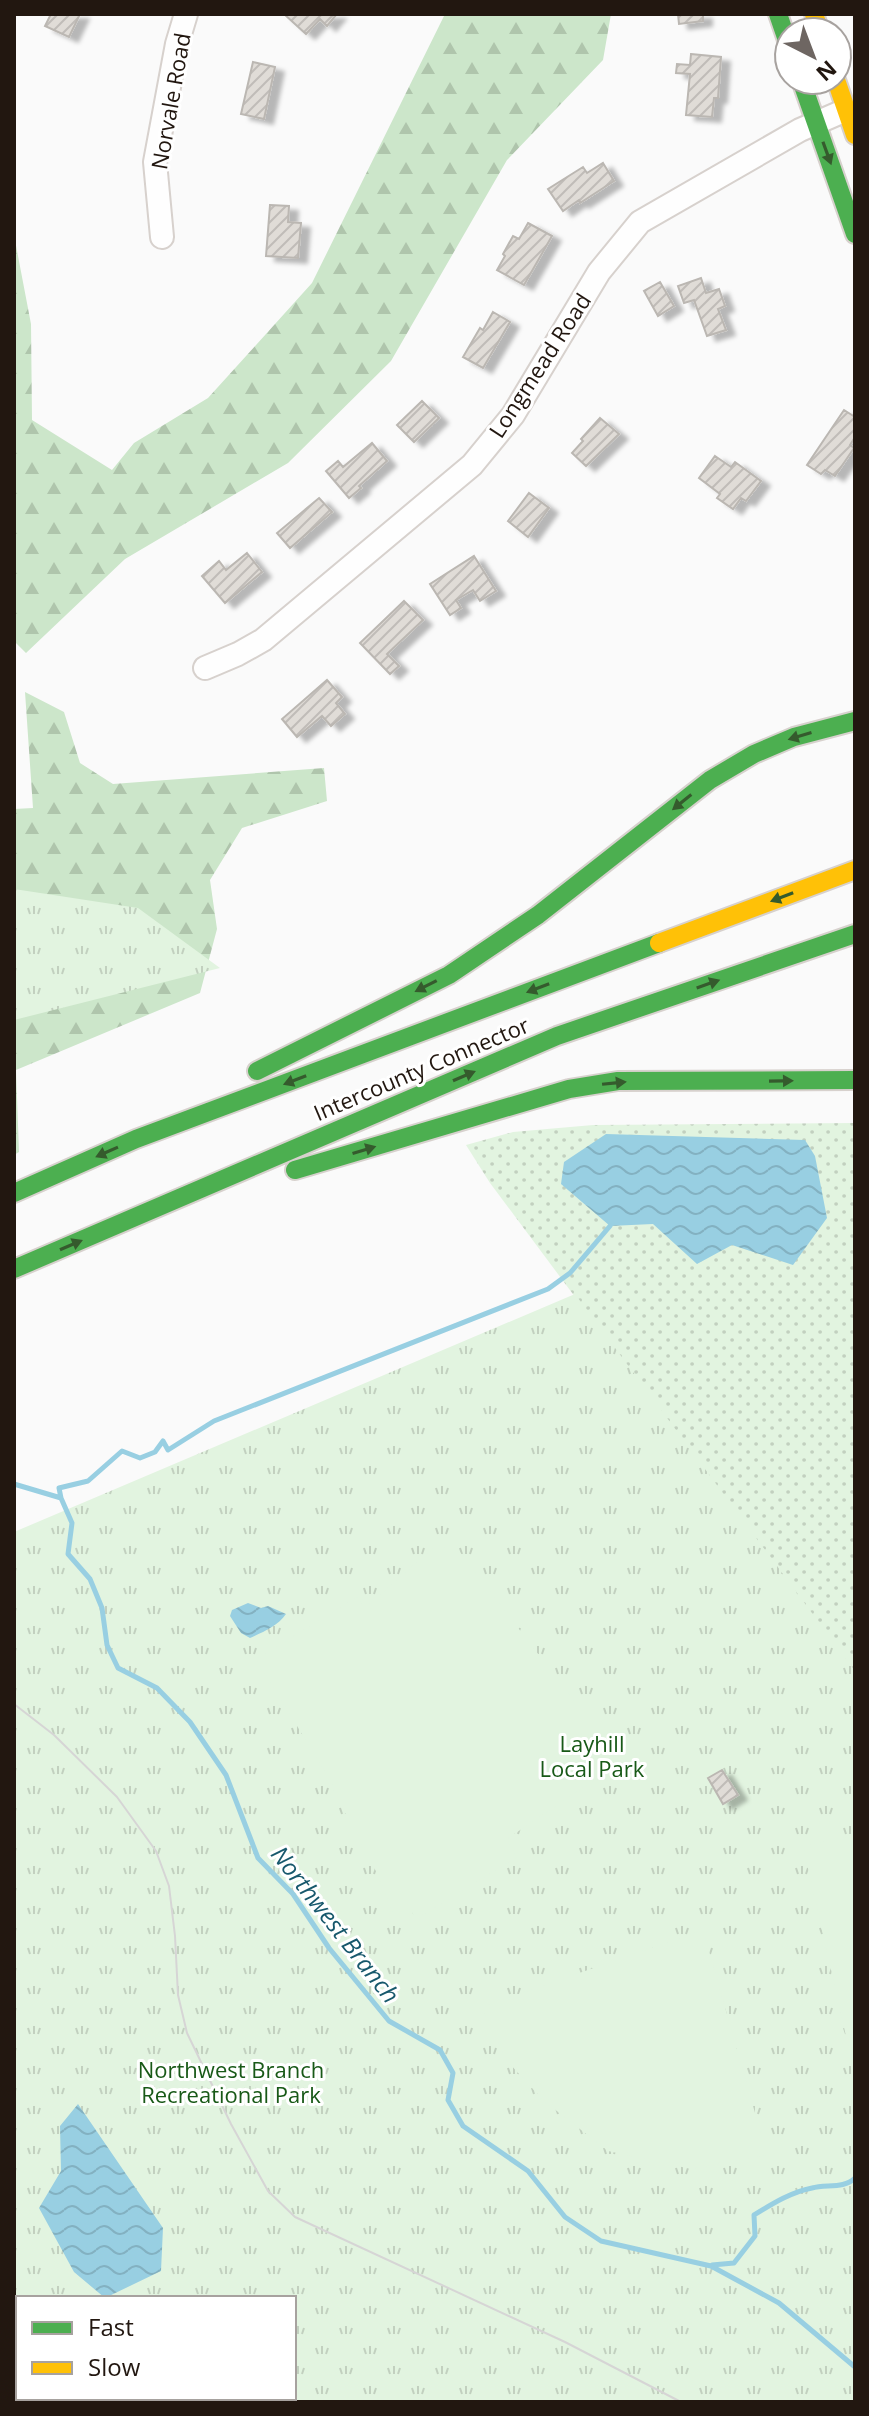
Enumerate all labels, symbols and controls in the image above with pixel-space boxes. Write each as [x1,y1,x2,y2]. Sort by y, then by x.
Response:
north arrow [773,16,853,96]
street label: Norvale Road [143,30,197,172]
text: N [810,54,844,89]
one-way arrow [821,142,834,166]
street label: Longmead Road [481,287,597,443]
one-way arrow [787,730,811,743]
one-way arrow [672,793,692,810]
one-way arrow [770,891,794,904]
one-way arrow [696,978,720,990]
one-way arrow [415,979,438,993]
one-way arrow [526,983,550,995]
street label: Intercounty Connector [309,1009,533,1127]
one-way arrow [452,1069,476,1082]
one-way arrow [283,1074,307,1086]
one-way arrow [769,1075,794,1087]
one-way arrow [602,1076,627,1089]
one-way arrow [352,1143,376,1156]
one-way arrow [95,1145,119,1159]
one-way arrow [59,1238,83,1251]
park label: Layhill Local Park [540,1728,645,1783]
water label: Northwest Branch [264,1839,408,2009]
park label: Northwest Branch Recreational Park [138,2054,324,2109]
legend [16,2296,296,2400]
text: Fast [88,2310,134,2343]
text: Slow [88,2350,141,2383]

